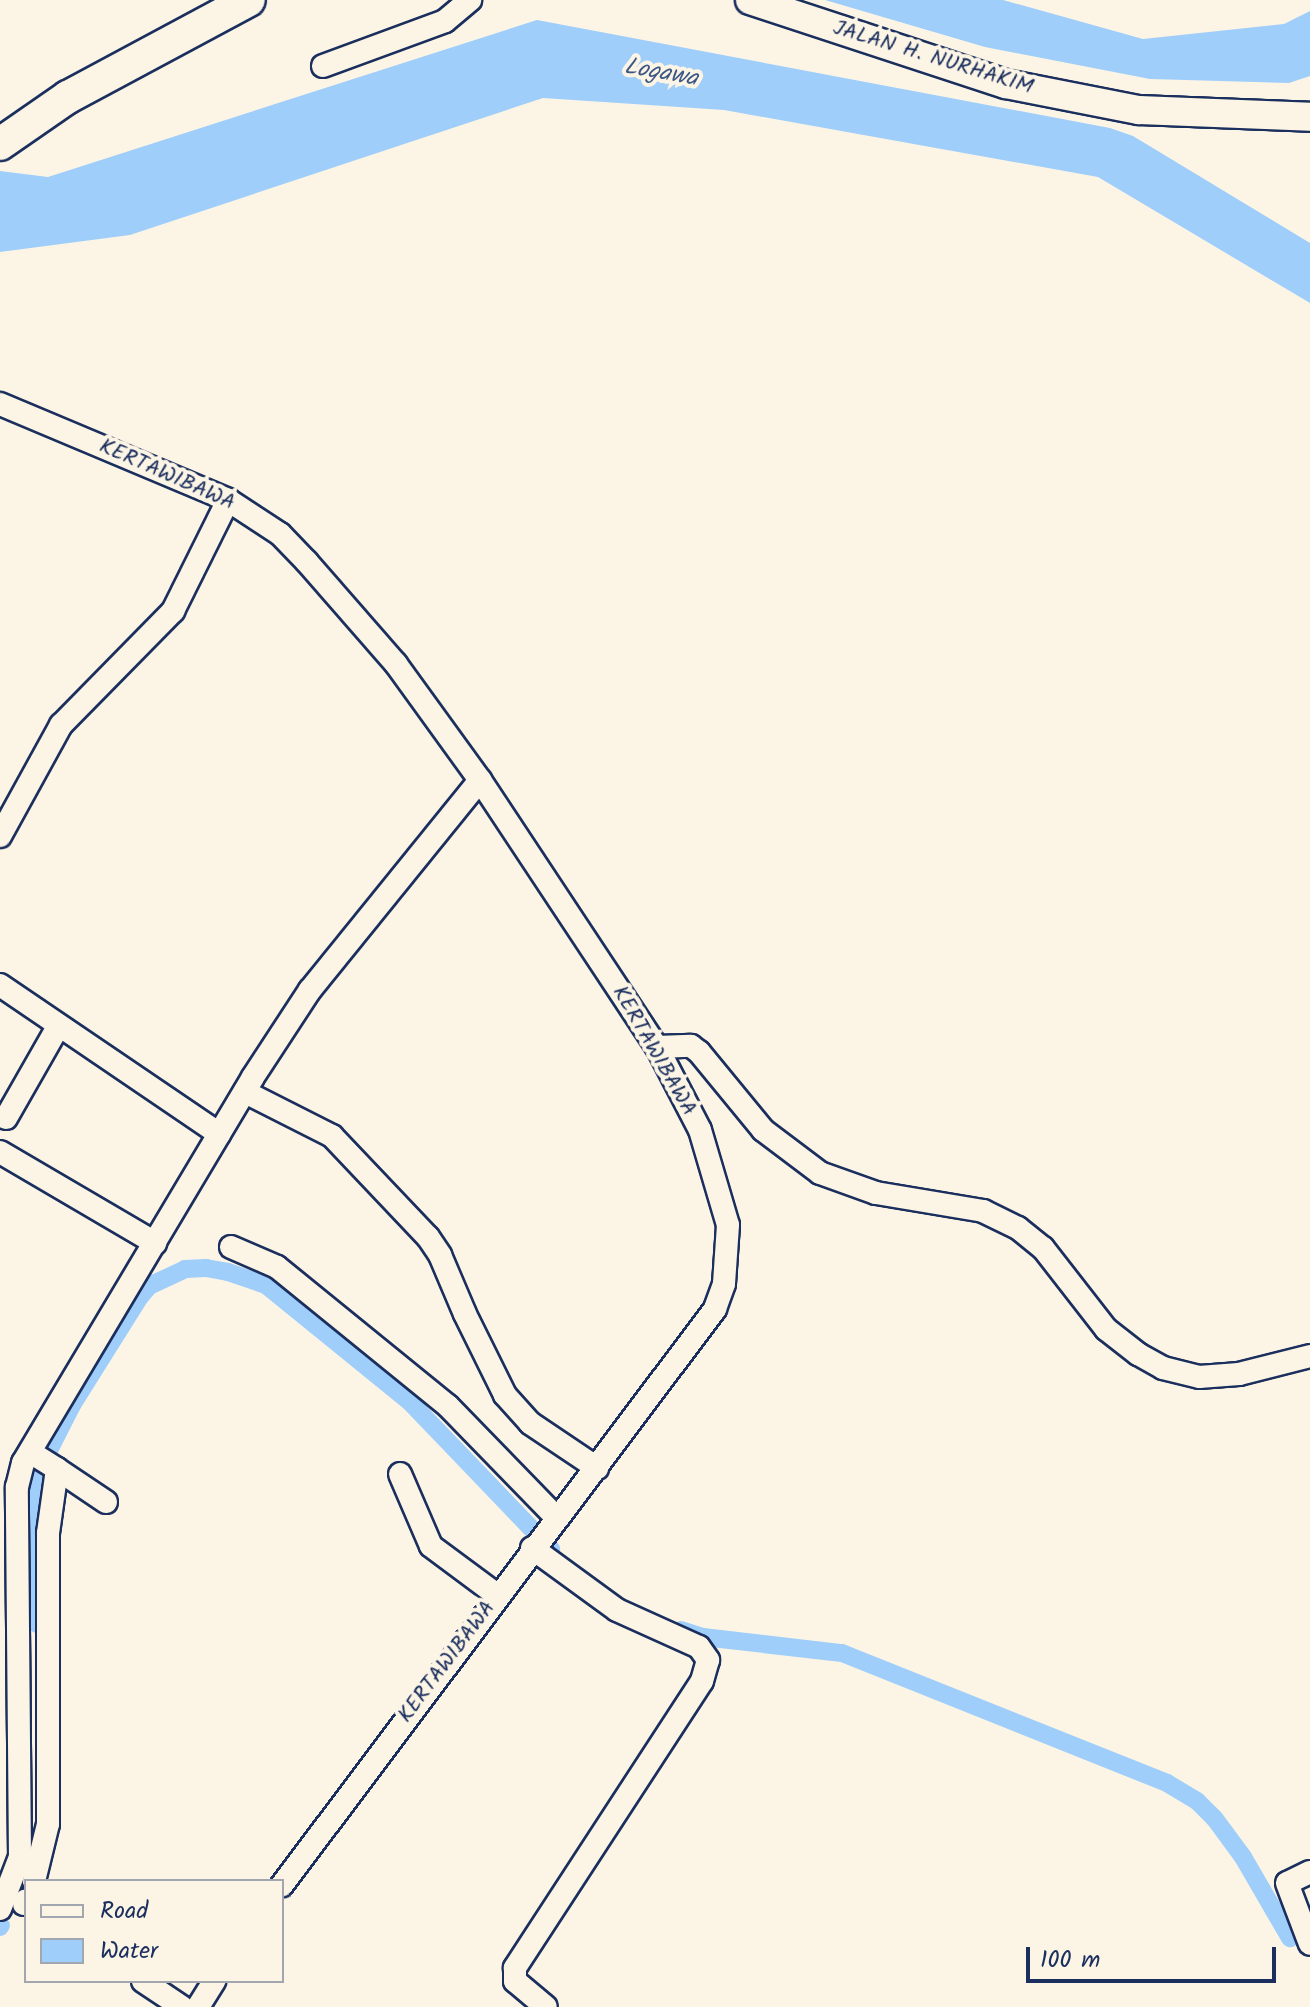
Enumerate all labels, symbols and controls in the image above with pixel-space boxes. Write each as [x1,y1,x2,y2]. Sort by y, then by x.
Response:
street label: JALAN H. NURHAKIM [830,15,1036,101]
water label: Logawa [622,52,700,94]
street label: KERTAWIBAWA [95,433,239,517]
street label: KERTAWIBAWA [606,981,702,1121]
street label: KERTAWIBAWA [393,1596,501,1728]
legend [24,1879,284,1983]
text: Road [100,1892,148,1931]
scale bar [1030,1931,1280,1981]
text: Water [100,1932,158,1971]
text: 100 m [1040,1941,1100,1980]

